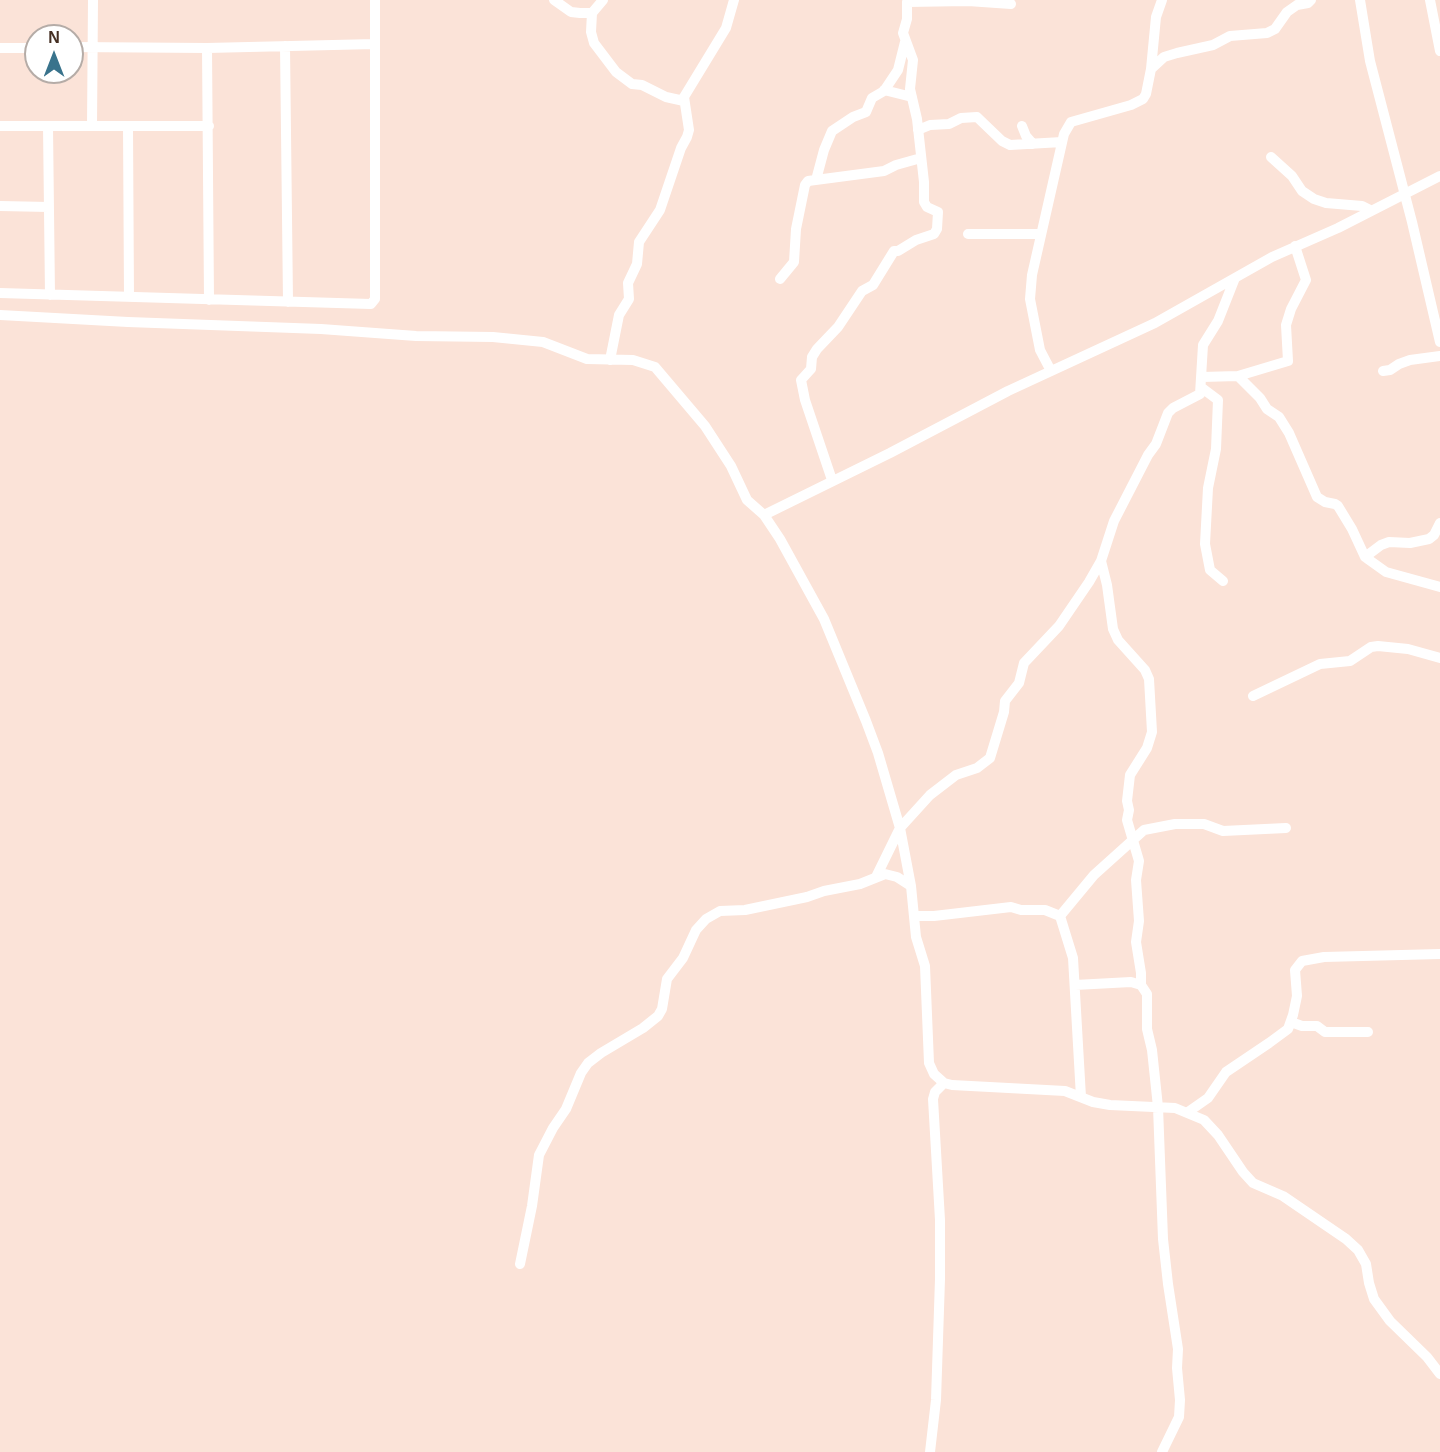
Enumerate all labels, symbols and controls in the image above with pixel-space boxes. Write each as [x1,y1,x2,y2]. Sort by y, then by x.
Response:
north arrow [24,24,84,84]
text: N [48,29,60,46]

